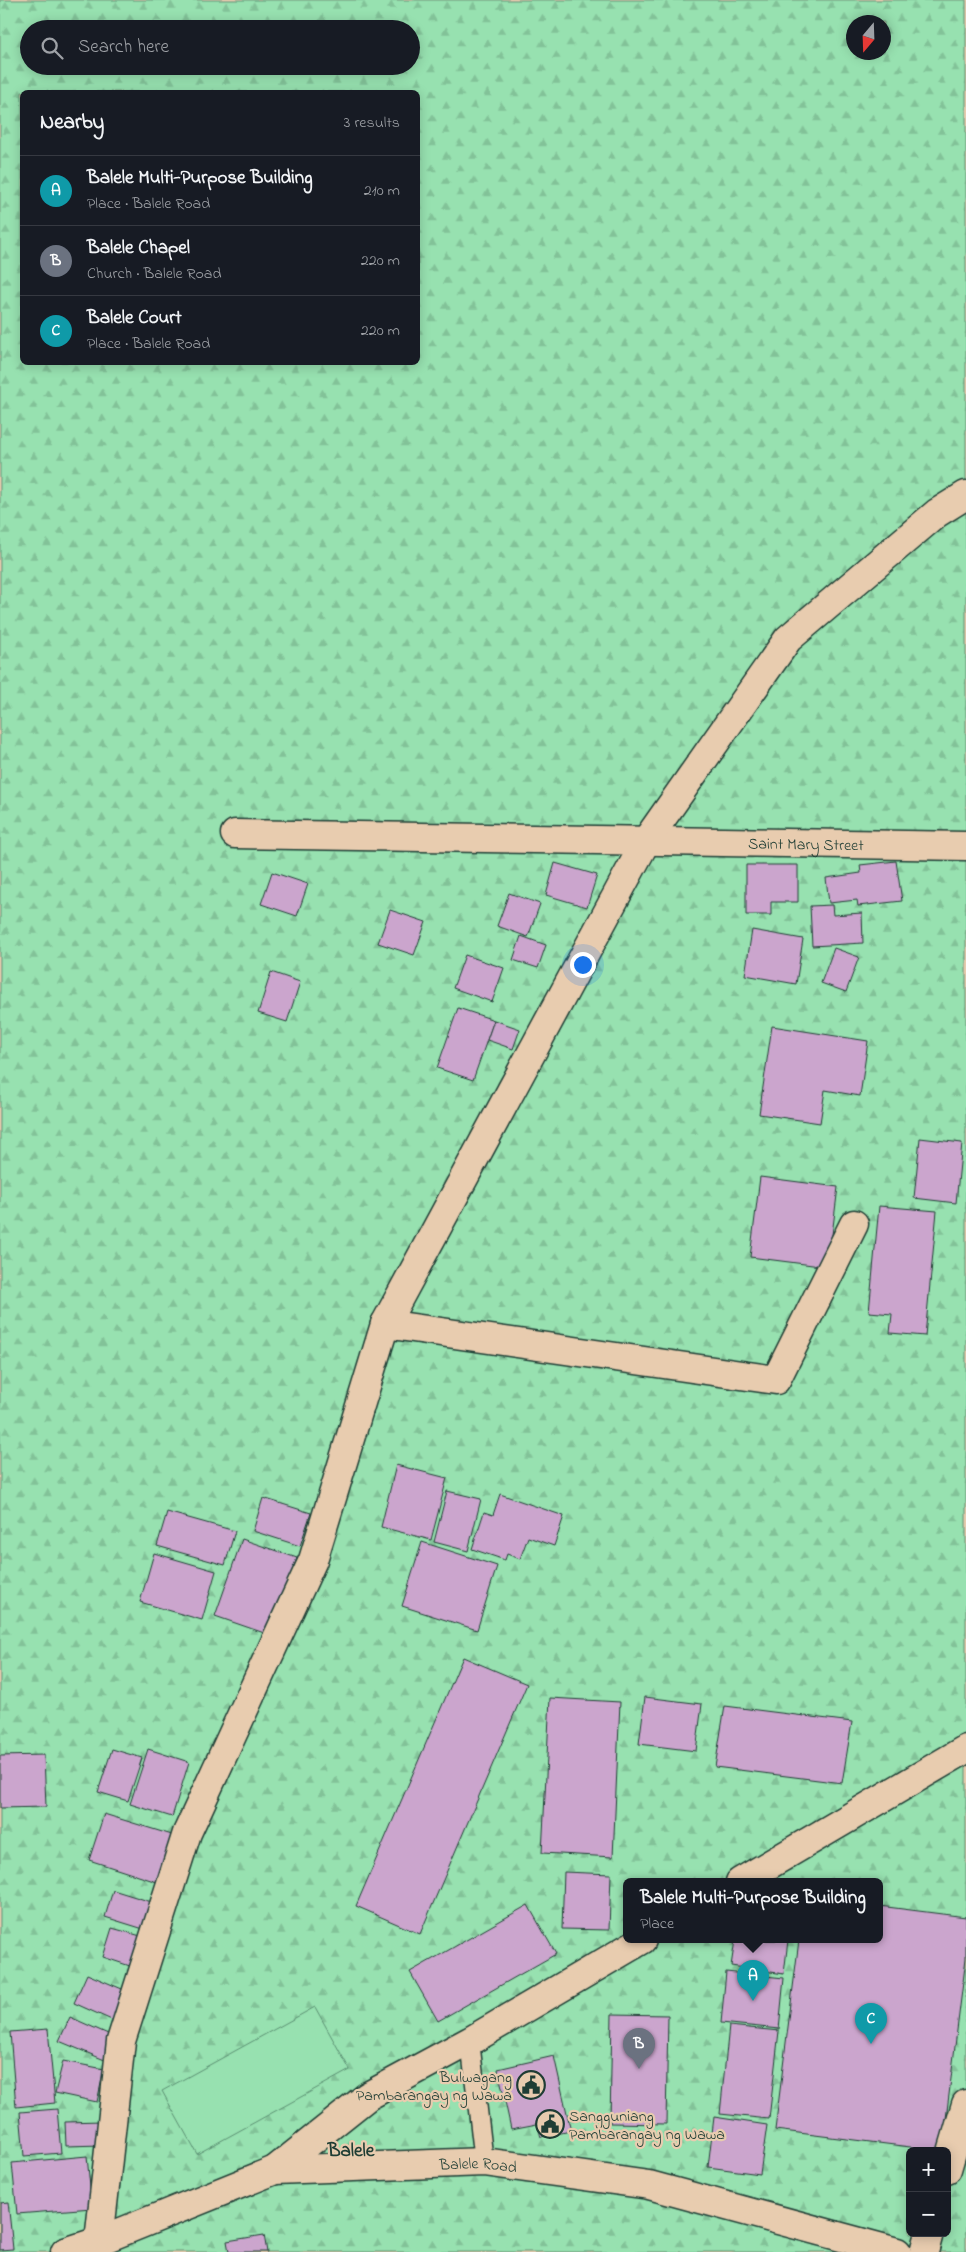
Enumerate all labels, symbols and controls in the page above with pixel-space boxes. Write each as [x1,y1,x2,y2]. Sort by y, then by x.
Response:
north arrow [846,15,891,60]
search box [20,20,420,75]
icon: search [38,34,66,62]
text: Search here [78,34,169,61]
text: Nearby [40,108,104,138]
text: 3 results [344,111,400,135]
text: Balele Multi-Purpose Building [87,165,313,192]
text: A [51,179,61,203]
text: 210 m [364,179,400,203]
text: Place · Balele Road [87,192,210,216]
text: Balele Chapel [87,235,190,262]
text: B [51,249,61,273]
text: 220 m [361,249,400,273]
text: Church · Balele Road [87,262,221,286]
text: Balele Court [87,305,182,332]
text: C [52,319,60,343]
text: 220 m [361,319,400,343]
text: Place · Balele Road [87,332,210,356]
street label: Saint Mary Street [748,832,865,858]
your location [570,952,596,978]
popup [623,1878,883,1943]
text: Balele Multi-Purpose Building [640,1885,866,1912]
text: Place [640,1912,674,1936]
pin: A [737,1960,769,2001]
pin: C [855,2003,887,2044]
pin: B [623,2028,655,2069]
place label: Bulwagang Pambarangay ng Wawa [356,2066,512,2108]
public building icon: Bulwagang Pambarangay ng Wawa [516,2070,546,2100]
place label: Sangguniang Pambarangay ng Wawa [569,2105,725,2147]
public building icon: Sangguniang Pambarangay ng Wawa [535,2109,565,2139]
district label: Balele [327,2138,375,2165]
map controls [906,2147,951,2237]
button: + [906,2147,951,2192]
street label: Balele Road [438,2152,518,2180]
button: − [906,2192,951,2237]

